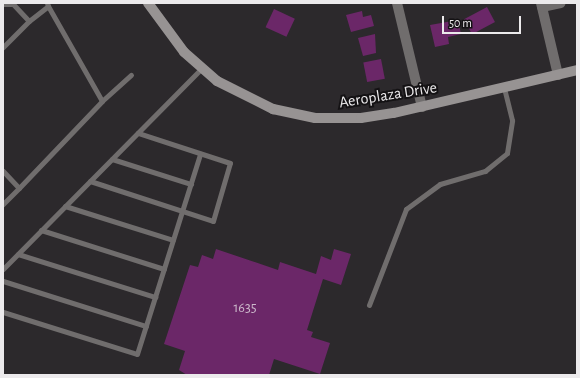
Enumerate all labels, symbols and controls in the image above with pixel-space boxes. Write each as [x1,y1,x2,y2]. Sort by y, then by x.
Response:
scale bar [444,8,523,34]
text: 50 m [449,17,472,29]
street label: Aeroplaza Drive [338,78,438,112]
house number: 1635 [233,300,257,316]

